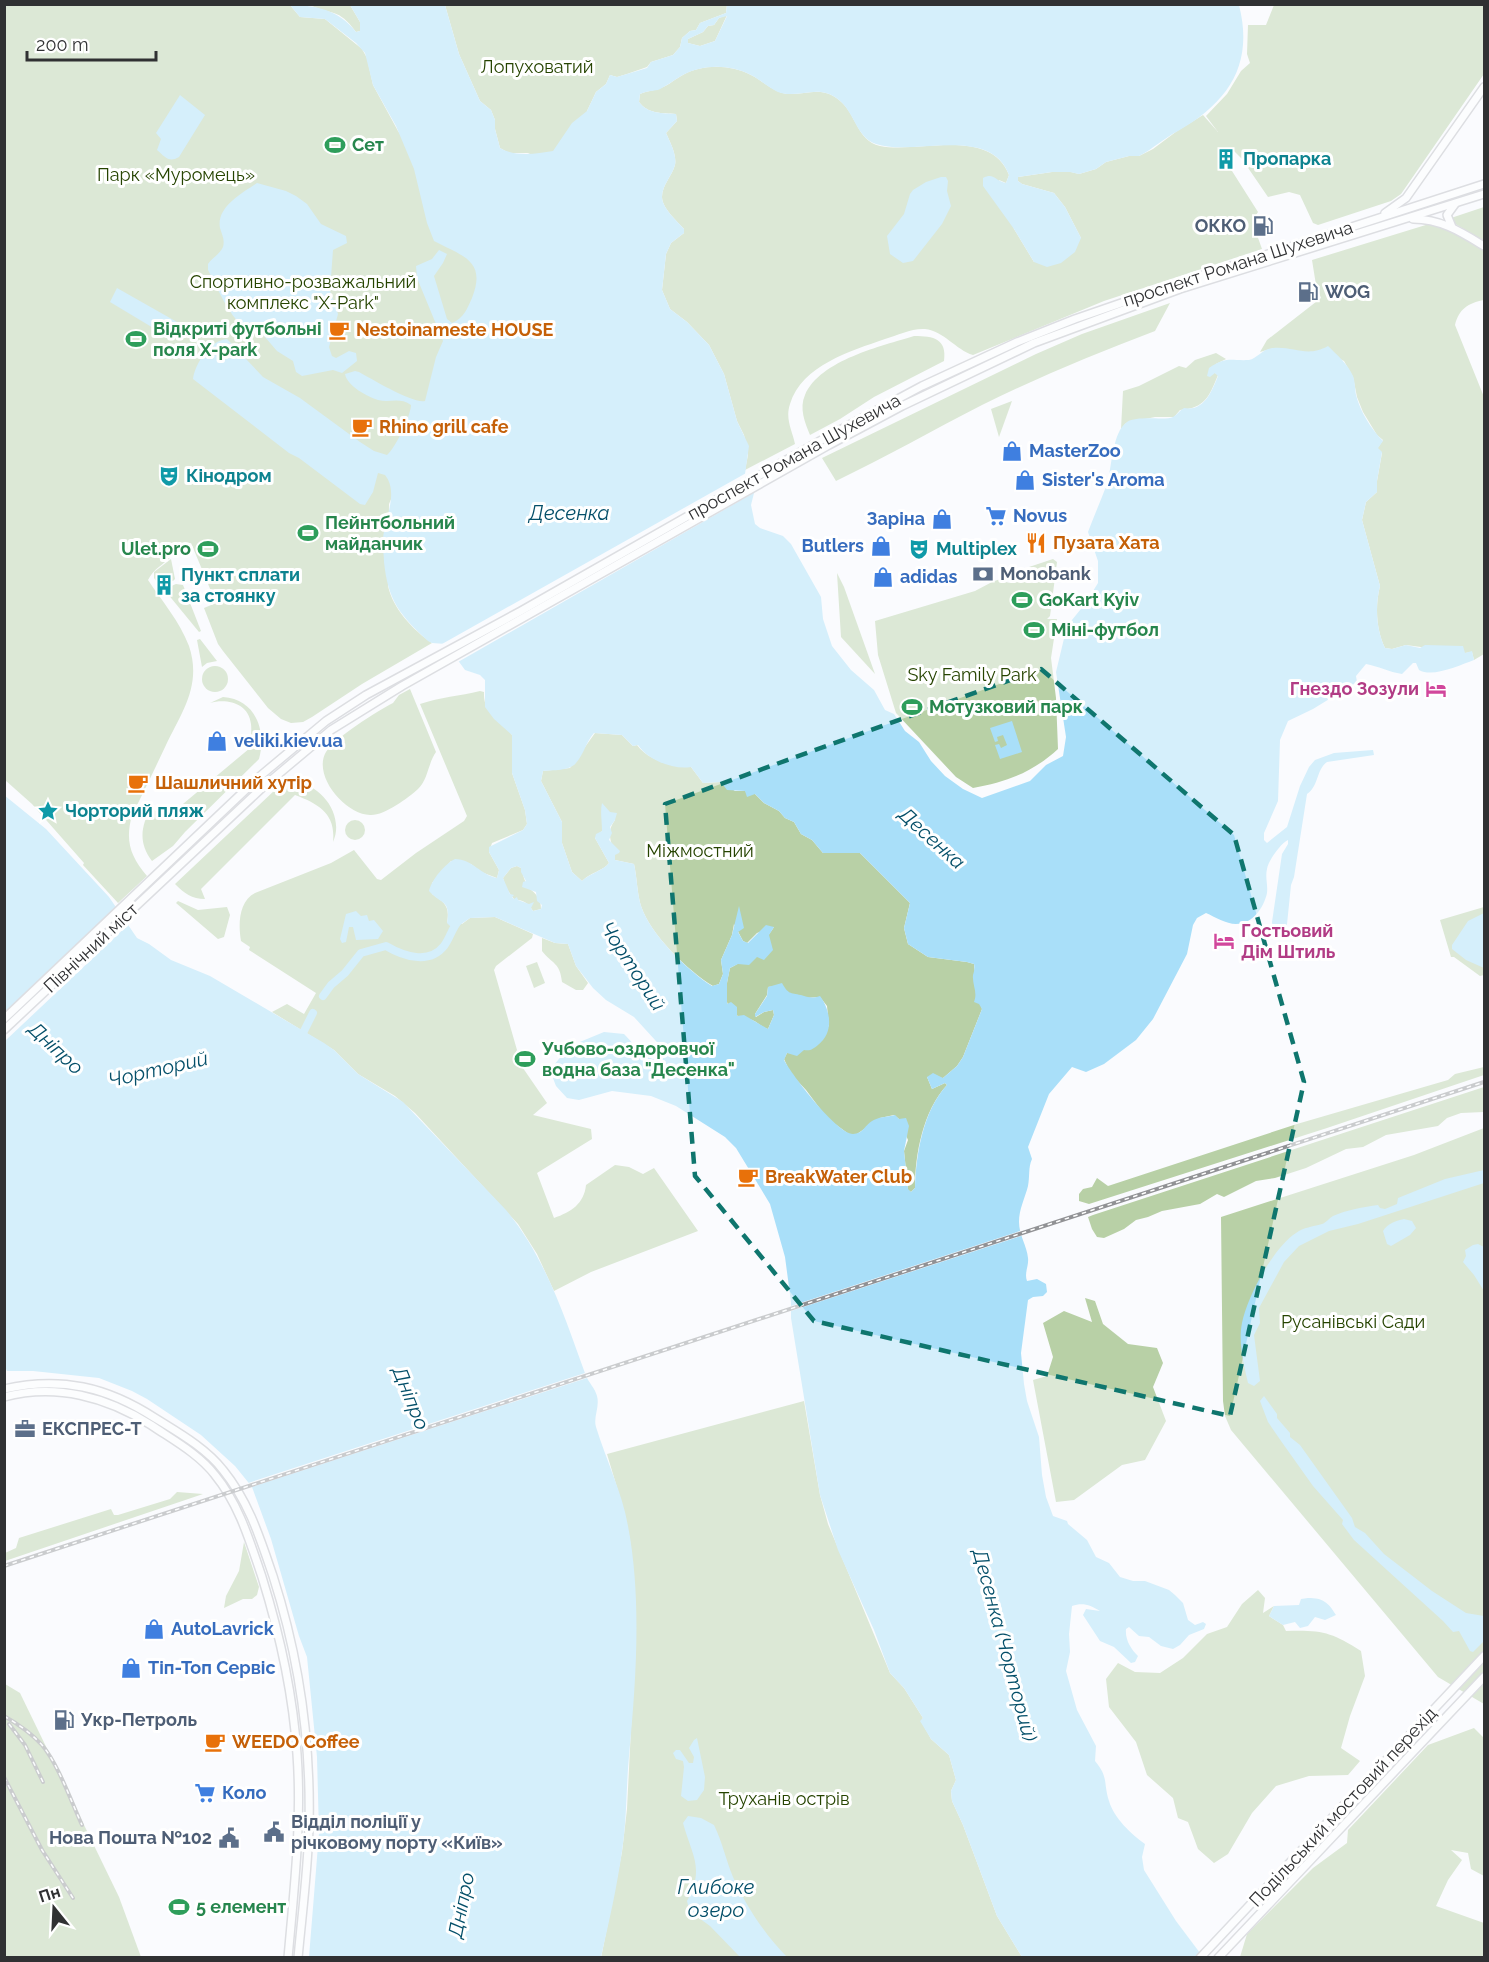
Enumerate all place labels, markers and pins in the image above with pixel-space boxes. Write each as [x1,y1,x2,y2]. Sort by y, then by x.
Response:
sports icon: Сет [323,133,347,157]
place label: Сет [352,134,384,155]
building icon: Пропарка [1214,147,1238,171]
place label: Пропарка [1243,148,1331,169]
fuel station icon: ОККО [1251,214,1275,238]
place label: ОККО [1195,215,1246,236]
fuel station icon: WOG [1296,280,1320,304]
place label: WOG [1325,281,1370,302]
place label: Відкриті футбольні поля X-park [153,318,321,360]
cafe icon: Nestoinameste HOUSE [327,318,351,342]
place label: Nestoinameste HOUSE [356,319,554,340]
sports icon: Відкриті футбольні поля X-park [124,327,148,351]
cafe icon: Rhino grill cafe [350,415,374,439]
place label: Rhino grill cafe [379,416,509,437]
shop icon: MasterZoo [1000,439,1024,463]
place label: MasterZoo [1029,440,1121,461]
theatre icon: Кінодром [157,464,181,488]
place label: Кінодром [186,465,272,486]
shop icon: Sister's Aroma [1013,468,1037,492]
place label: Sister's Aroma [1042,469,1165,490]
supermarket icon: Novus [984,504,1008,528]
place label: Novus [1013,505,1067,526]
shop icon: Заріна [930,507,954,531]
place label: Заріна [867,508,925,529]
place label: Пейнтбольний майданчик [325,512,455,554]
sports icon: Пейнтбольний майданчик [296,521,320,545]
restaurant icon: Пузата Хата [1024,531,1048,555]
place label: Пузата Хата [1053,532,1160,553]
shop icon: Butlers [869,534,893,558]
place label: Butlers [801,535,864,556]
sports icon: Ulet.pro [196,537,220,561]
theatre icon: Multiplex [907,537,931,561]
place label: Ulet.pro [121,538,191,559]
place label: Multiplex [936,538,1017,559]
bank icon: Monobank [971,562,995,586]
place label: Monobank [1000,563,1092,584]
place label: Пункт сплати за стоянку [181,564,300,606]
shop icon: adidas [871,565,895,589]
place label: adidas [900,566,957,587]
building icon: Пункт сплати за стоянку [152,573,176,597]
sports icon: GoKart Kyiv [1010,588,1034,612]
place label: GoKart Kyiv [1039,589,1139,610]
sports icon: Міні-футбол [1022,618,1046,642]
place label: Міні-футбол [1051,619,1159,640]
hotel icon: Гнездо Зозули [1424,677,1448,701]
place label: Гнездо Зозули [1290,678,1419,699]
sports icon: Мотузковий парк [900,695,924,719]
place label: Мотузковий парк [929,696,1083,717]
shop icon: veliki.kiev.ua [205,729,229,753]
place label: veliki.kiev.ua [234,730,343,751]
cafe icon: Шашличний хутір [126,771,150,795]
place label: Шашличний хутір [155,772,312,793]
place icon: Чорторий пляж [36,799,60,823]
place label: Чорторий пляж [65,800,205,821]
place label: Гостьовий Дім Штиль [1241,920,1336,962]
hotel icon: Гостьовий Дім Штиль [1212,929,1236,953]
place label: Учбово-оздоровчої водна база "Десенка" [541,1038,735,1080]
sports icon: Учбово-оздоровчої водна база "Десенка" [513,1047,537,1071]
cafe icon: BreakWater Club [736,1165,760,1189]
place label: BreakWater Club [765,1166,912,1187]
office icon: ЕКСПРЕС-Т [13,1417,37,1441]
place label: ЕКСПРЕС-Т [42,1418,142,1439]
shop icon: AutoLavrick [142,1617,166,1641]
place label: AutoLavrick [171,1618,275,1639]
shop icon: Тіп-Топ Сервіс [119,1656,143,1680]
place label: Тіп-Топ Сервіс [148,1657,276,1678]
fuel station icon: Укр-Петроль [52,1708,76,1732]
place label: Укр-Петроль [80,1709,198,1730]
cafe icon: WEEDO Coffee [203,1730,227,1754]
place label: WEEDO Coffee [232,1731,360,1752]
supermarket icon: Коло [193,1781,217,1805]
place label: Коло [222,1782,266,1803]
place label: Відділ поліції у річковому порту «Київ» [291,1811,503,1853]
public building icon: Відділ поліції у річковому порту «Київ» [262,1820,286,1844]
public building icon: Нова Пошта №102 [217,1826,241,1850]
place label: Нова Пошта №102 [49,1827,212,1848]
sports icon: 5 елемент [167,1895,191,1919]
place label: 5 елемент [196,1896,286,1917]

